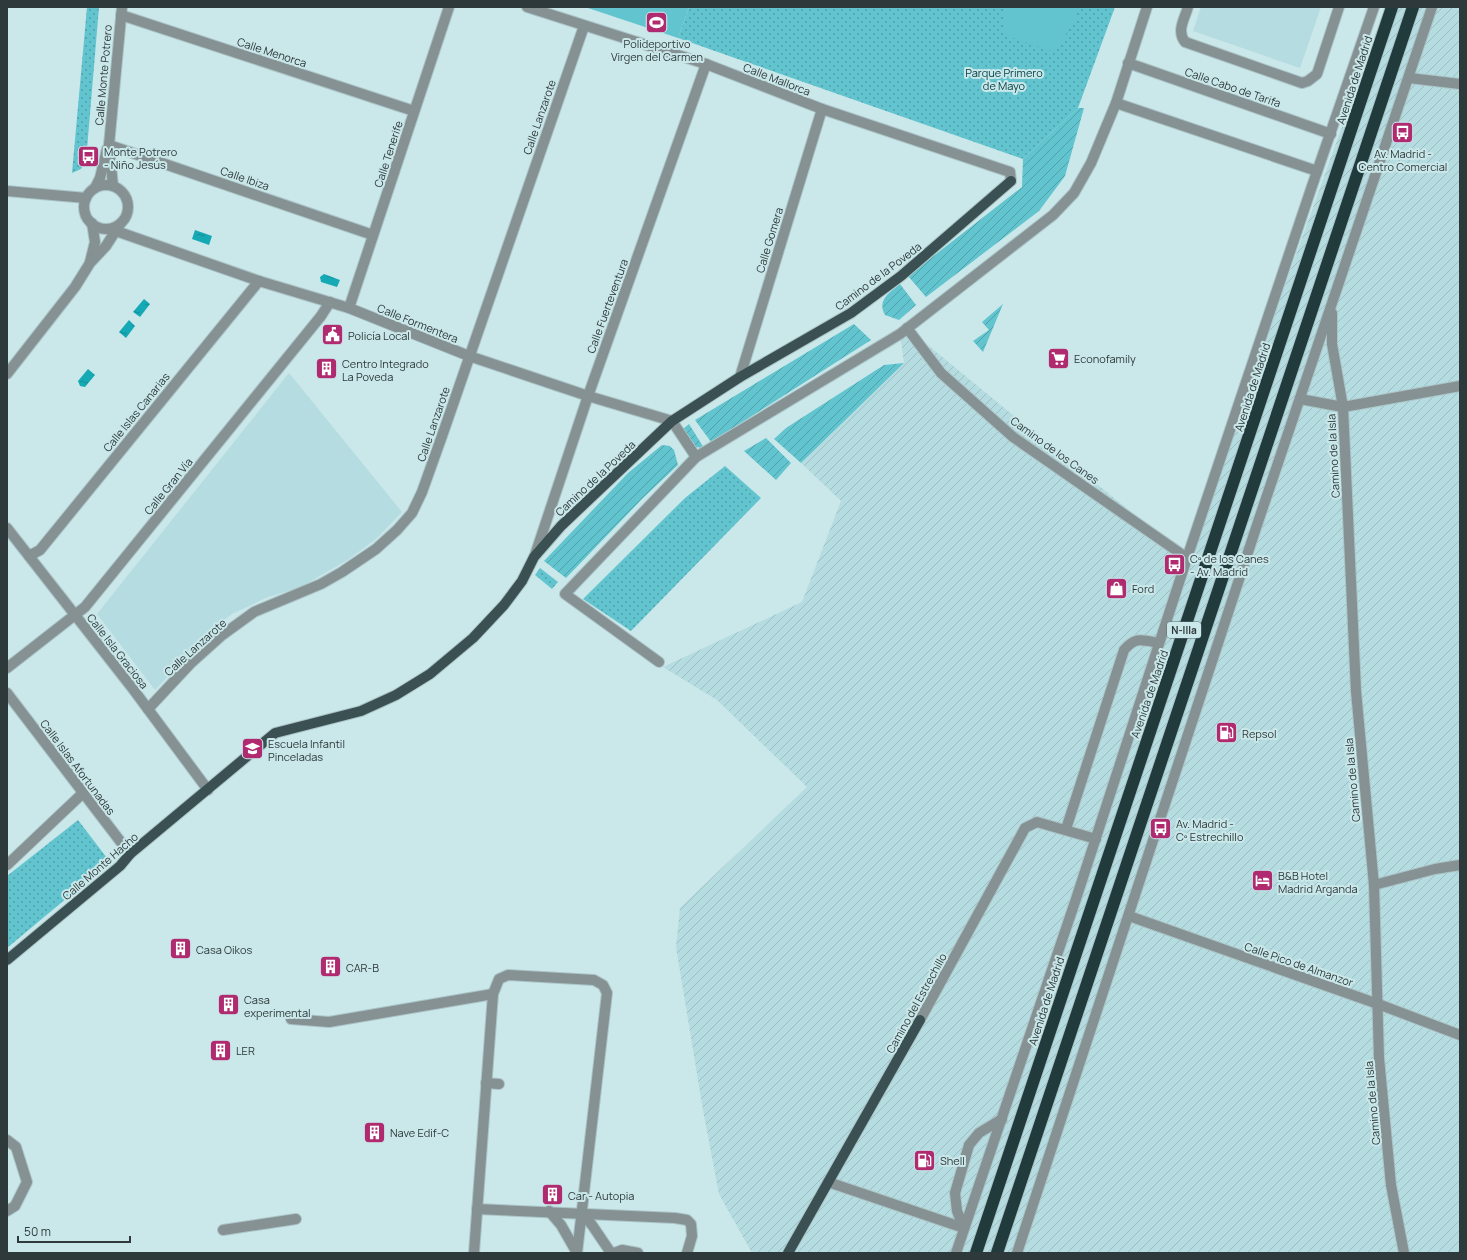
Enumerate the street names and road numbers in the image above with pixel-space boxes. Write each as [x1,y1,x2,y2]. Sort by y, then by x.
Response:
street label: Calle Monte Potrero [91,24,115,126]
street label: Calle Menorca [235,34,309,70]
street label: Avenida de Madrid [1333,34,1375,126]
street label: Calle Mallorca [741,59,813,99]
street label: Calle Cabo de Tarifa [1183,64,1283,110]
street label: Calle Lanzarote [519,77,559,157]
street label: Calle Tenerife [370,118,406,189]
street label: Calle Ibiza [218,163,272,193]
street label: Calle Gomera [752,205,786,275]
street label: Camino de la Poveda [832,239,924,313]
street label: Calle Fuerteventura [583,257,631,355]
street label: Calle Formentera [375,300,461,346]
street label: Avenida de Madrid [1231,341,1273,433]
street label: Calle Islas Canarias [99,369,173,455]
street label: Calle Lanzarote [413,384,453,464]
street label: Camino de los Canes [1008,413,1102,487]
street label: Camino de la Isla [1323,414,1343,498]
street label: Camino de la Poveda [552,437,638,519]
street label: Calle Gran Vía [140,454,196,518]
street label: Calle Isla Graciosa [84,610,152,692]
street label: Calle Lanzarote [161,615,230,679]
road number: N-IIIa [1167,622,1201,638]
street label: Avenida de Madrid [1127,648,1171,740]
street label: Calle Islas Afortunadas [37,716,119,818]
street label: Camino de la Isla [1341,737,1363,823]
street label: Calle Monte Hacho [59,829,141,903]
street label: Calle Pico de Almanzor [1243,938,1355,990]
street label: Camino del Estrechillo [882,950,950,1056]
street label: Avenida de Madrid [1025,955,1067,1047]
street label: Camino de la Isla [1361,1060,1383,1146]

